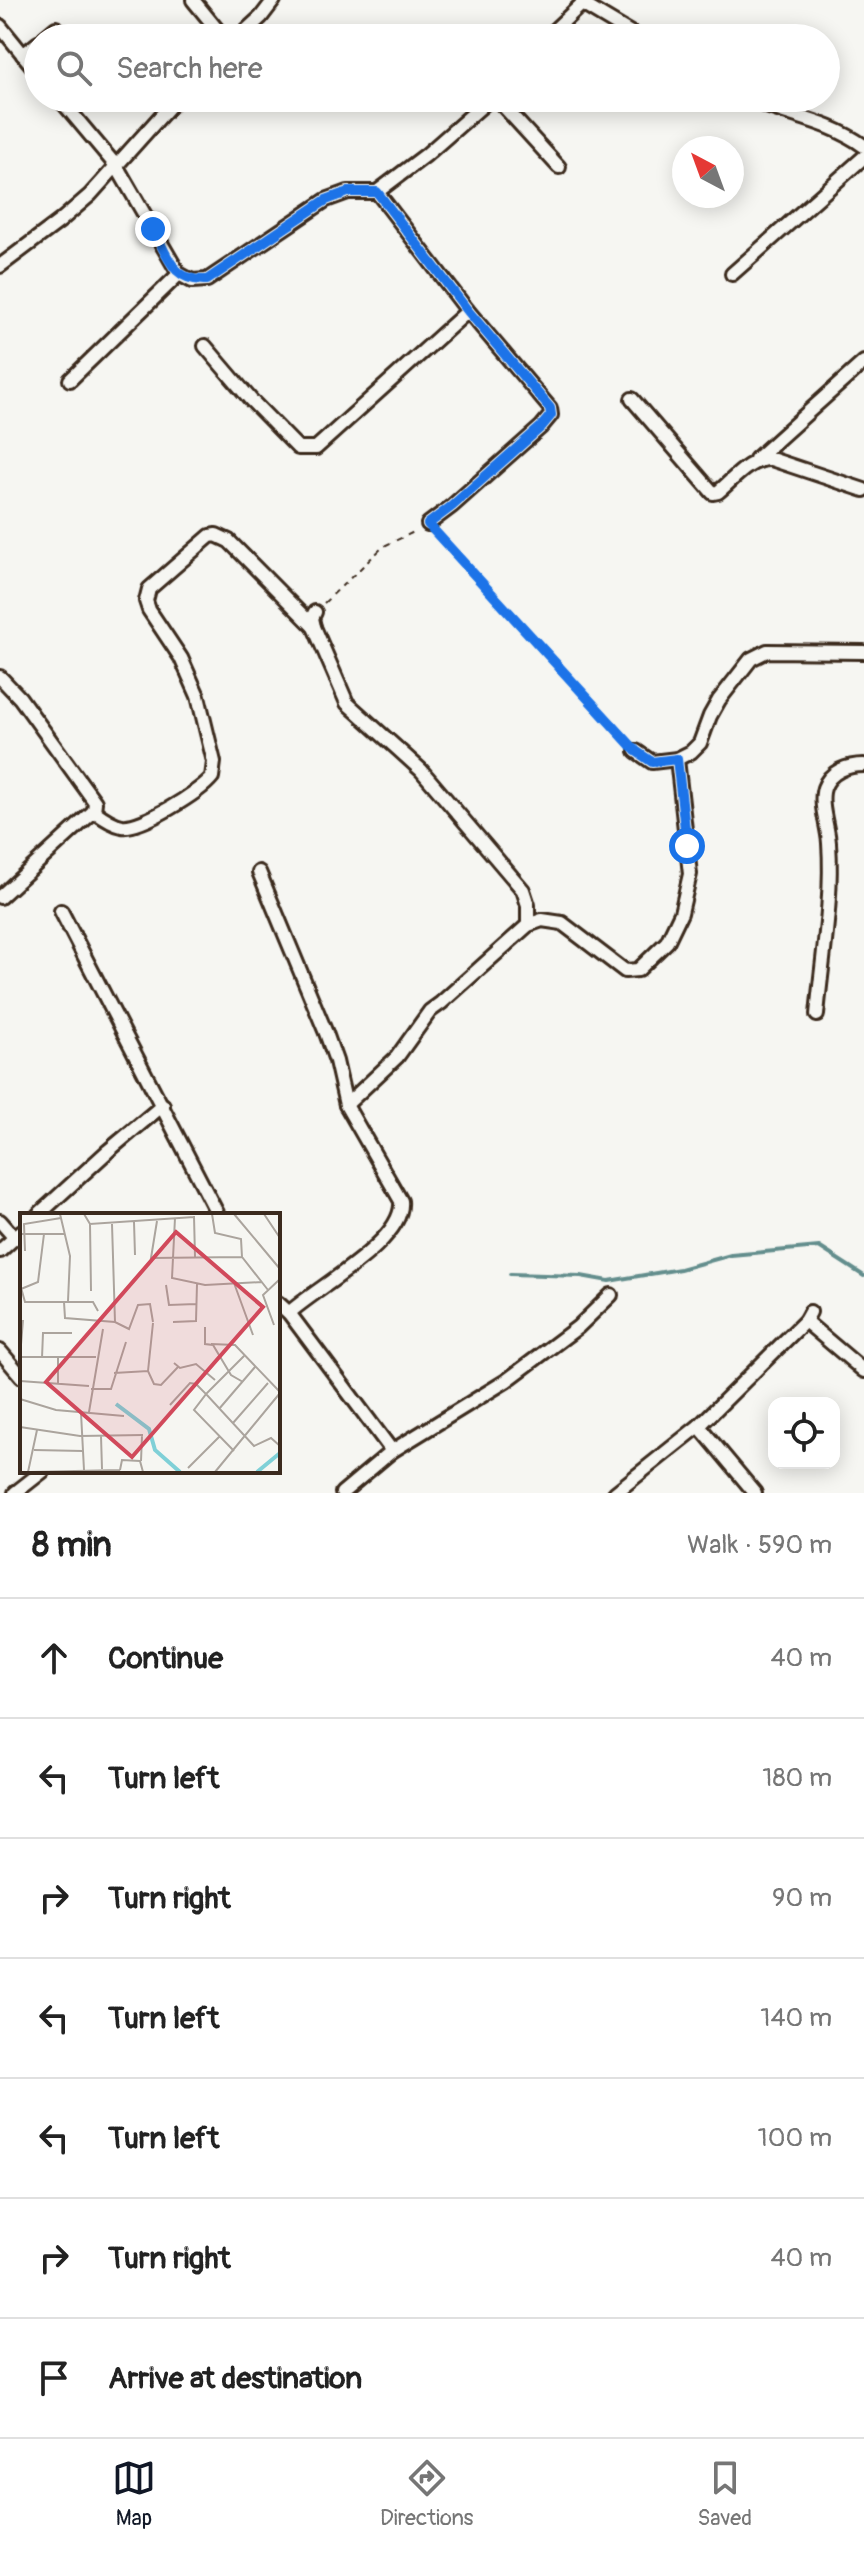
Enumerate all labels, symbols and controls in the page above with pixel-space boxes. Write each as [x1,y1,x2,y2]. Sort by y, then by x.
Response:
search box [24,24,840,112]
icon: search [52,46,96,90]
text: Search here [116,50,263,87]
north arrow [672,136,744,208]
route end [135,211,171,247]
route start [669,828,705,864]
inset map [20,1213,280,1473]
map controls [768,1397,840,1469]
button: locate [768,1397,840,1469]
text: 8 min [32,1524,112,1567]
text: Walk · 590 m [687,1529,832,1561]
icon: ahead [32,1636,76,1680]
text: Continue [108,1640,223,1677]
text: 40 m [770,1642,832,1674]
icon: left [32,1756,76,1800]
text: Turn left [108,1760,219,1797]
text: 180 m [762,1762,832,1794]
icon: right [32,1876,76,1920]
text: Turn right [108,1880,231,1917]
text: 90 m [772,1882,832,1914]
icon: left [32,1996,76,2040]
text: Turn left [108,2000,219,2037]
text: 140 m [760,2002,832,2034]
icon: left [32,2116,76,2160]
text: Turn left [108,2120,219,2157]
text: 100 m [758,2122,832,2154]
icon: right [32,2236,76,2280]
text: Turn right [108,2240,231,2277]
text: 40 m [770,2242,832,2274]
icon: arrive [32,2356,76,2400]
text: Arrive at destination [108,2360,362,2397]
tab: Map [112,2456,156,2532]
tab: Directions [380,2456,473,2532]
tab: Saved [697,2456,752,2532]

